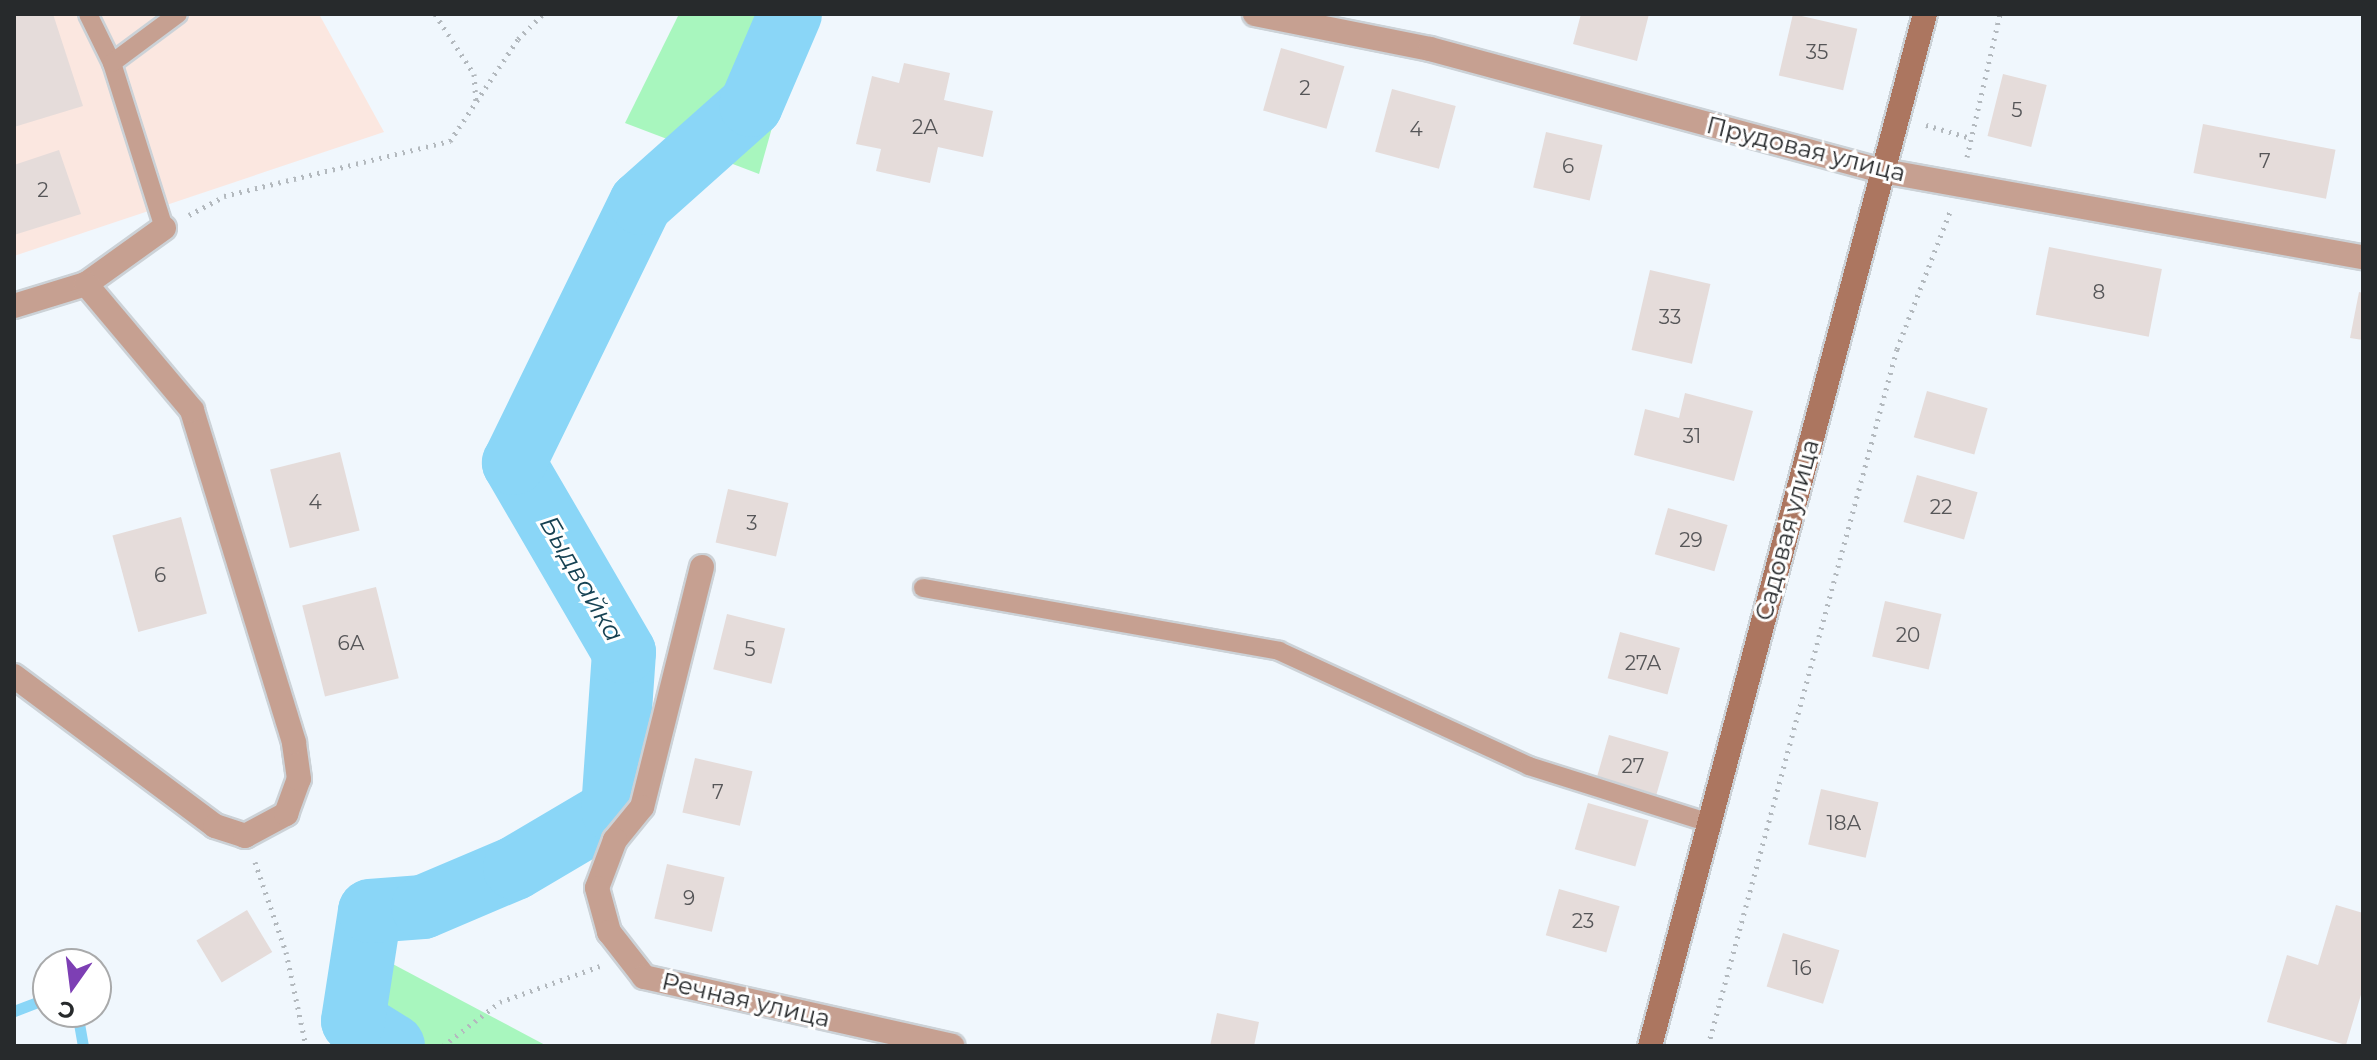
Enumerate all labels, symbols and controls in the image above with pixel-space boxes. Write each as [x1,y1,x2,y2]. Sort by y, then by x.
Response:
house number: 35 [1806,40,1828,64]
house number: 2 [1299,76,1311,100]
house number: 5 [2011,98,2023,122]
street label: Прудовая улица [1704,110,1908,188]
house number: 2А [912,115,938,139]
house number: 4 [1409,117,1423,141]
house number: 7 [2259,149,2271,173]
house number: 6 [1562,154,1574,178]
house number: 2 [37,178,49,202]
house number: 8 [2093,280,2105,304]
house number: 33 [1659,305,1681,329]
house number: 31 [1683,424,1701,448]
street label: Садовая улица [1749,436,1825,624]
house number: 4 [308,490,322,514]
house number: 22 [1930,495,1952,519]
water label: Быдвайка [532,510,630,648]
house number: 3 [746,511,758,535]
house number: 29 [1679,528,1703,552]
house number: 6 [154,563,166,587]
house number: 20 [1896,623,1920,647]
house number: 6А [337,631,365,655]
house number: 5 [744,637,756,661]
house number: 27А [1625,651,1661,675]
house number: 27 [1621,754,1645,778]
house number: 7 [712,780,724,804]
house number: 18А [1827,811,1861,835]
house number: 9 [683,886,695,910]
house number: 23 [1572,909,1594,933]
north arrow [32,948,112,1028]
house number: 16 [1792,956,1812,980]
street label: Речная улица [659,967,833,1033]
text: С [56,995,78,1025]

